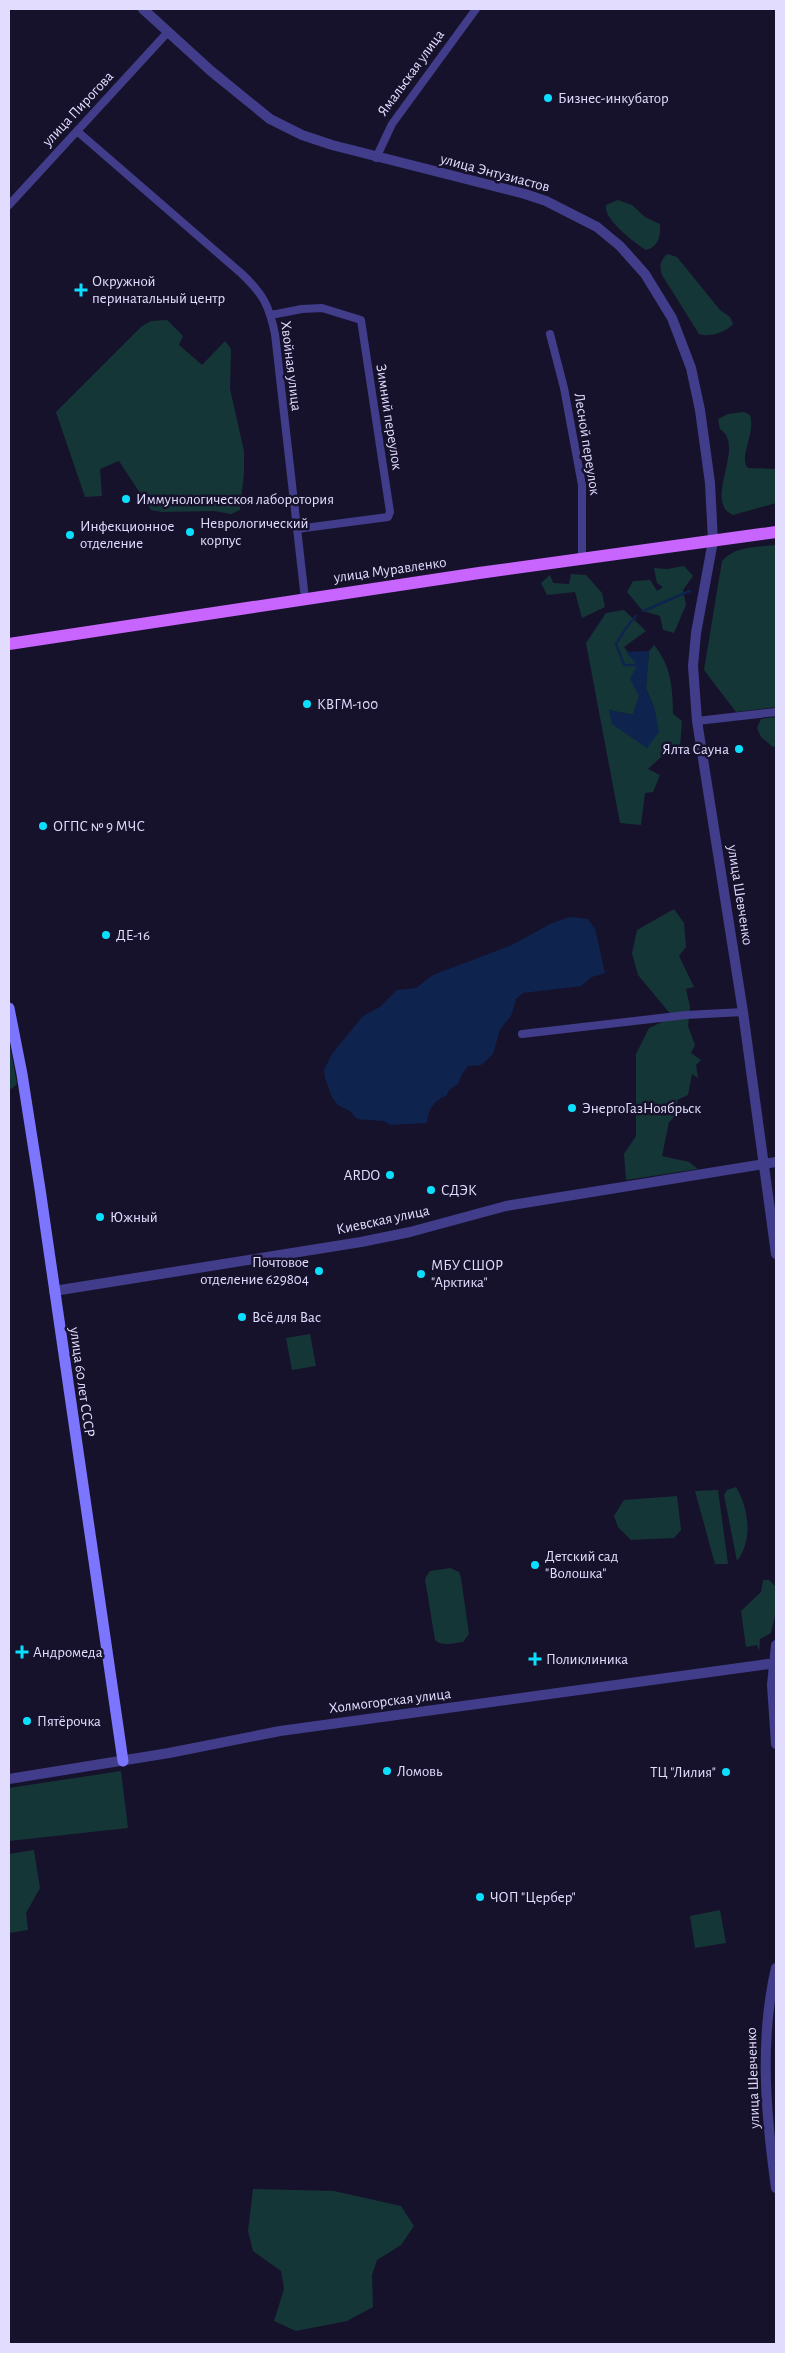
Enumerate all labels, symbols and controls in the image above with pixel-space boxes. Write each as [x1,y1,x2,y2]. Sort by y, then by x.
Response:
street label: Ямальская улица [375,27,447,119]
street label: улица Пирогова [39,69,116,150]
place label: Бизнес-инкубатор [558,91,669,106]
marker: Бизнес-инкубатор [542,92,554,104]
street label: улица Энтузиастов [438,151,551,195]
place label: Окружной перинатальный центр [92,274,226,306]
marker: Окружной перинатальный центр [74,283,88,297]
street label: Хвойная улица [278,320,304,412]
street label: Зимний переулок [373,363,405,471]
street label: Лесной переулок [572,392,603,496]
place label: Иммунологическоя лаборотория [136,492,334,507]
marker: Иммунологическоя лаборотория [120,493,132,505]
place label: Неврологический корпус [200,516,309,548]
place label: Инфекционное отделение [80,519,174,551]
marker: Неврологический корпус [184,526,196,538]
marker: Инфекционное отделение [64,529,76,541]
street label: улица Муравленко [332,555,447,585]
place label: КВГМ-100 [317,697,378,712]
marker: КВГМ-100 [301,698,313,710]
place label: Ялта Сауна [662,742,729,757]
marker: Ялта Сауна [733,743,745,755]
place label: ОГПС № 9 МЧС [53,819,145,834]
marker: ОГПС № 9 МЧС [37,820,49,832]
street label: улица Шевченко [725,843,755,946]
place label: ДЕ-16 [116,928,150,943]
marker: ДЕ-16 [100,929,112,941]
place label: ЭнергоГазНоябрьск [582,1101,701,1116]
marker: ЭнергоГазНоябрьск [566,1102,578,1114]
place label: ARDO [344,1168,380,1183]
marker: ARDO [384,1169,396,1181]
place label: СДЭК [441,1183,477,1198]
marker: СДЭК [425,1184,437,1196]
street label: Киевская улица [335,1203,431,1237]
place label: Южный [110,1210,158,1225]
marker: Южный [94,1211,106,1223]
place label: Почтовое отделение 629804 [200,1255,309,1287]
place label: МБУ СШОР "Арктика" [431,1258,503,1290]
marker: Почтовое отделение 629804 [313,1265,325,1277]
marker: МБУ СШОР "Арктика" [415,1268,427,1280]
place label: Всё для Вас [252,1310,321,1325]
marker: Всё для Вас [236,1311,248,1323]
street label: улица 60 лет СССР [67,1325,97,1438]
place label: Детский сад "Волошка" [545,1549,618,1581]
marker: Детский сад "Волошка" [529,1559,541,1571]
marker: Андромеда [15,1645,29,1659]
place label: Андромеда [33,1645,103,1660]
marker: Поликлиника [528,1652,542,1666]
place label: Поликлиника [546,1652,628,1667]
street label: Холмогорская улица [328,1686,452,1716]
place label: Пятёрочка [37,1714,101,1729]
marker: Пятёрочка [21,1715,33,1727]
place label: Ломовь [397,1764,443,1779]
marker: Ломовь [381,1765,393,1777]
place label: ТЦ "Лилия" [650,1765,716,1780]
marker: ТЦ "Лилия" [720,1766,732,1778]
place label: ЧОП "Цербер" [490,1890,576,1905]
marker: ЧОП "Цербер" [474,1891,486,1903]
street label: улица Шевченко [744,2027,762,2130]

